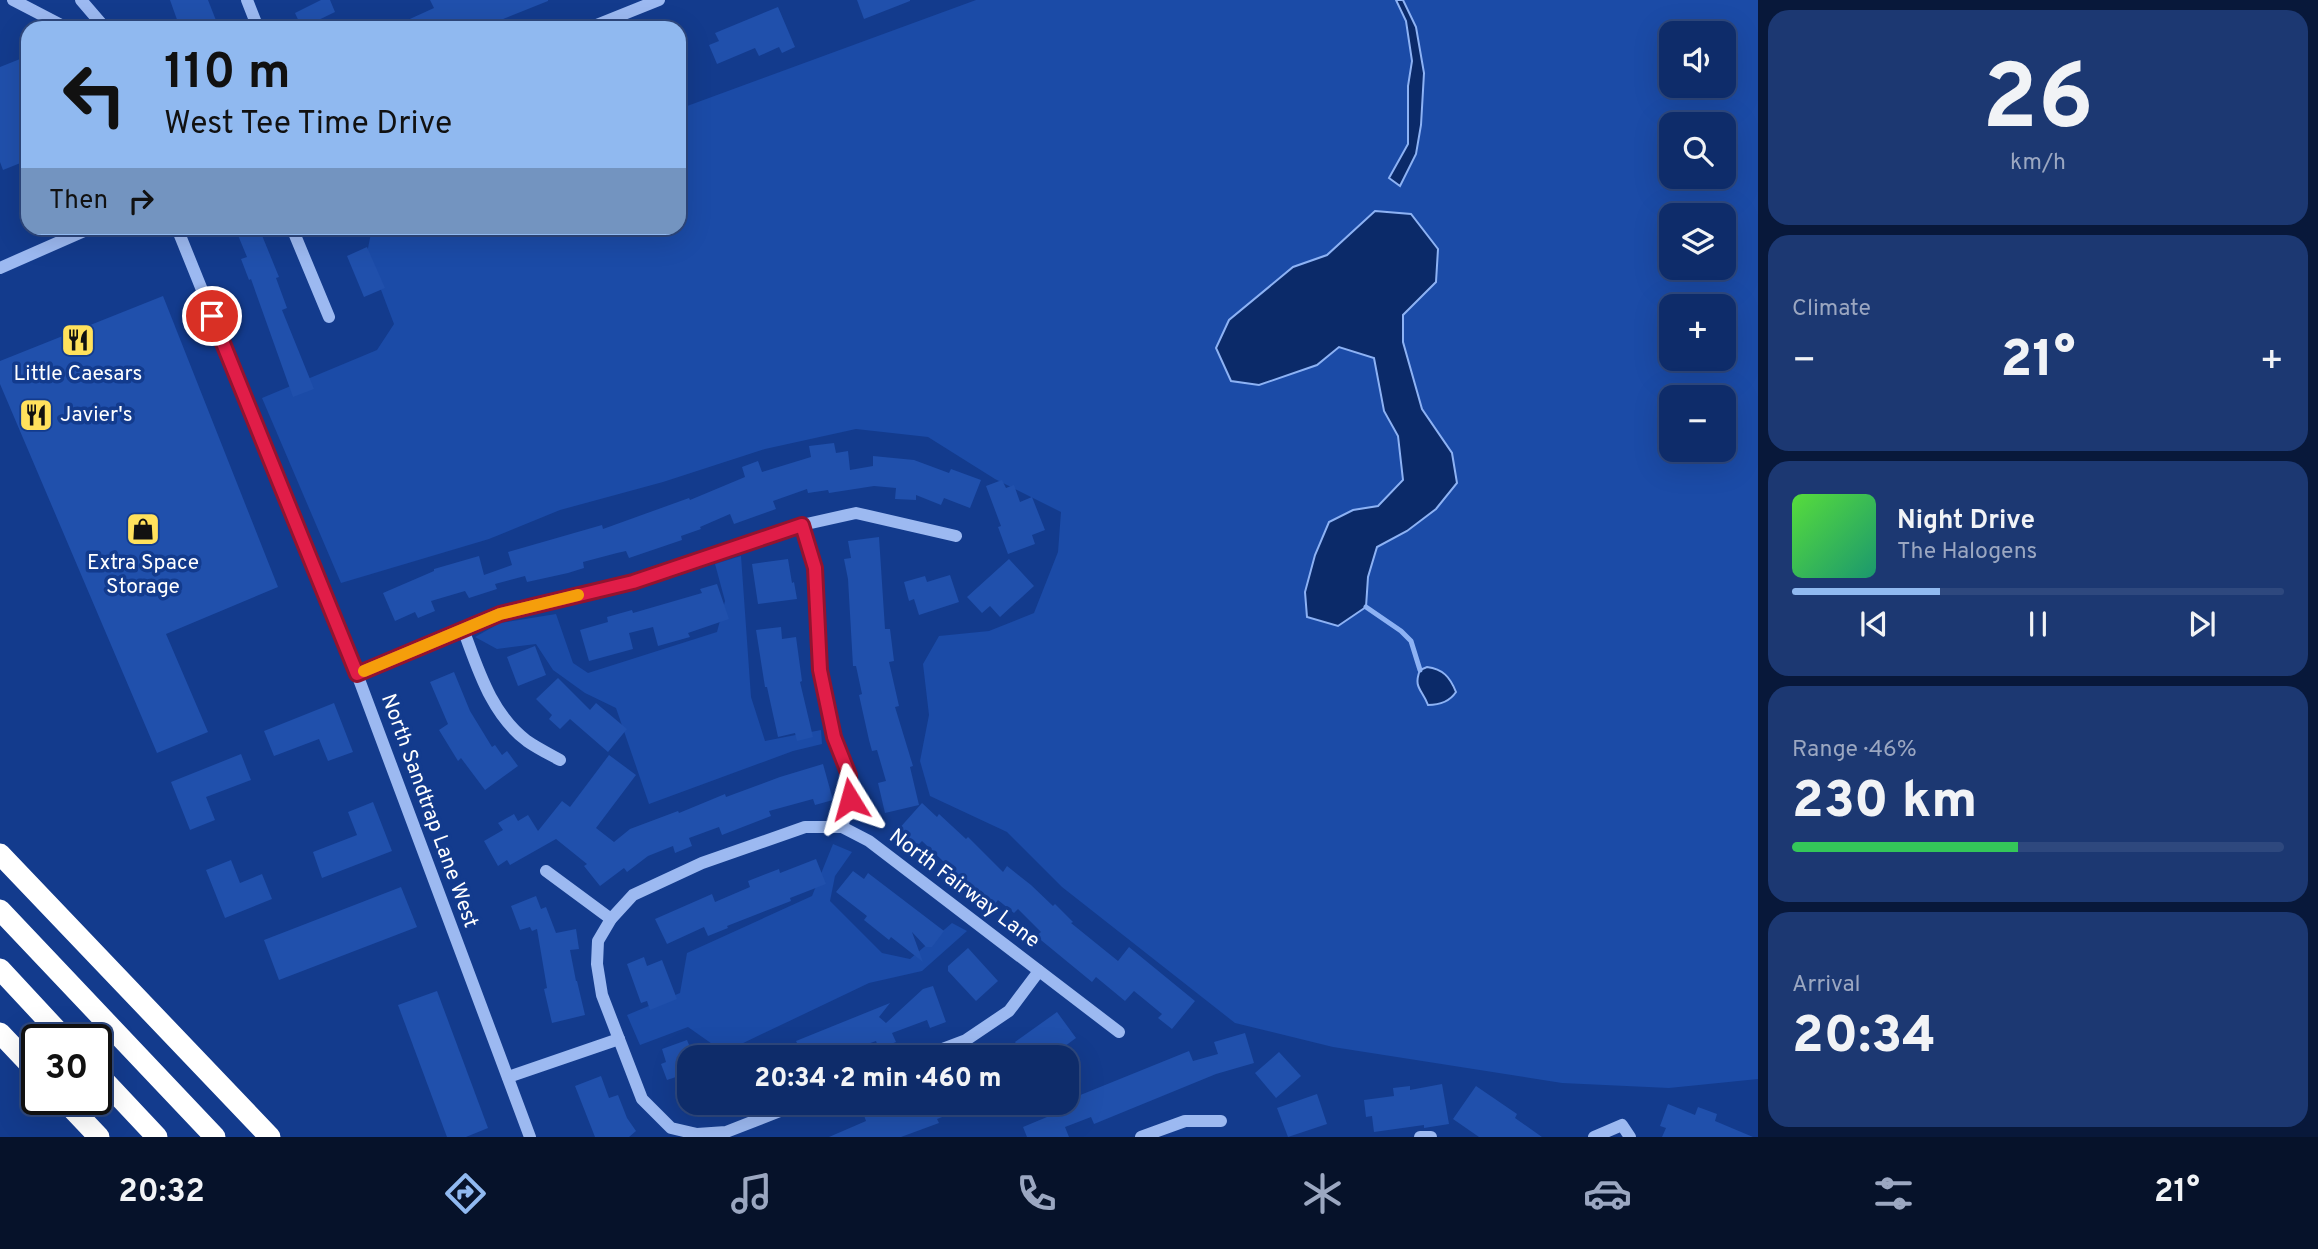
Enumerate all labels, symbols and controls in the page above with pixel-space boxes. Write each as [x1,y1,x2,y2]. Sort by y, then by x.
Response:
map controls [1659,21,1736,462]
button: sound [1659,21,1736,98]
text: 110 m [164,44,291,106]
text: 26 [1982,46,2094,161]
icon: left [49,49,140,140]
text: West Tee Time Drive [164,105,452,145]
button: search [1659,112,1736,189]
text: km/h [2010,149,2066,178]
icon: right [122,182,160,220]
text: Then [49,185,108,218]
button: layers [1659,203,1736,280]
pin [182,286,242,346]
button: + [1659,294,1736,371]
text: Climate [1792,295,1871,324]
icon: arrive [193,297,231,335]
restaurant icon: Little Caesars [59,321,97,359]
text: 21° [2001,329,2075,395]
text: − [1792,338,1817,387]
text: + [2259,338,2284,387]
place label: Little Caesars [14,361,142,388]
button: − [1659,385,1736,462]
restaurant icon: Javier's [17,396,55,434]
place label: Javier's [60,402,133,429]
text: Night Drive [1897,505,2035,538]
shop icon: Extra Space Storage [124,510,162,548]
text: The Halogens [1897,538,2037,567]
place label: Extra Space Storage [87,550,199,601]
icon: previous [1855,605,1893,643]
icon: pause [2019,605,2057,643]
icon: next [2183,605,2221,643]
street label: North Sandtrap Lane West [374,690,484,932]
text: Range · 46% [1792,736,1917,765]
position arrow [813,762,887,836]
text: 230 km [1792,770,1977,836]
street label: North Fairway Lane [883,823,1045,955]
text: Arrival [1792,971,1861,1000]
text: 20:34 [1792,1005,1936,1071]
speed limit sign: 30 [21,1024,112,1115]
text: 20:34 · 2 min · 460 m [754,1063,1002,1096]
icon: directions [441,1169,490,1218]
icon: music [727,1169,776,1218]
icon: phone [1012,1169,1061,1218]
icon: climate [1298,1169,1347,1218]
icon: car [1583,1169,1632,1218]
icon: filters [1869,1169,1918,1218]
text: 20:32 [118,1173,205,1213]
text: 21° [2154,1173,2200,1213]

